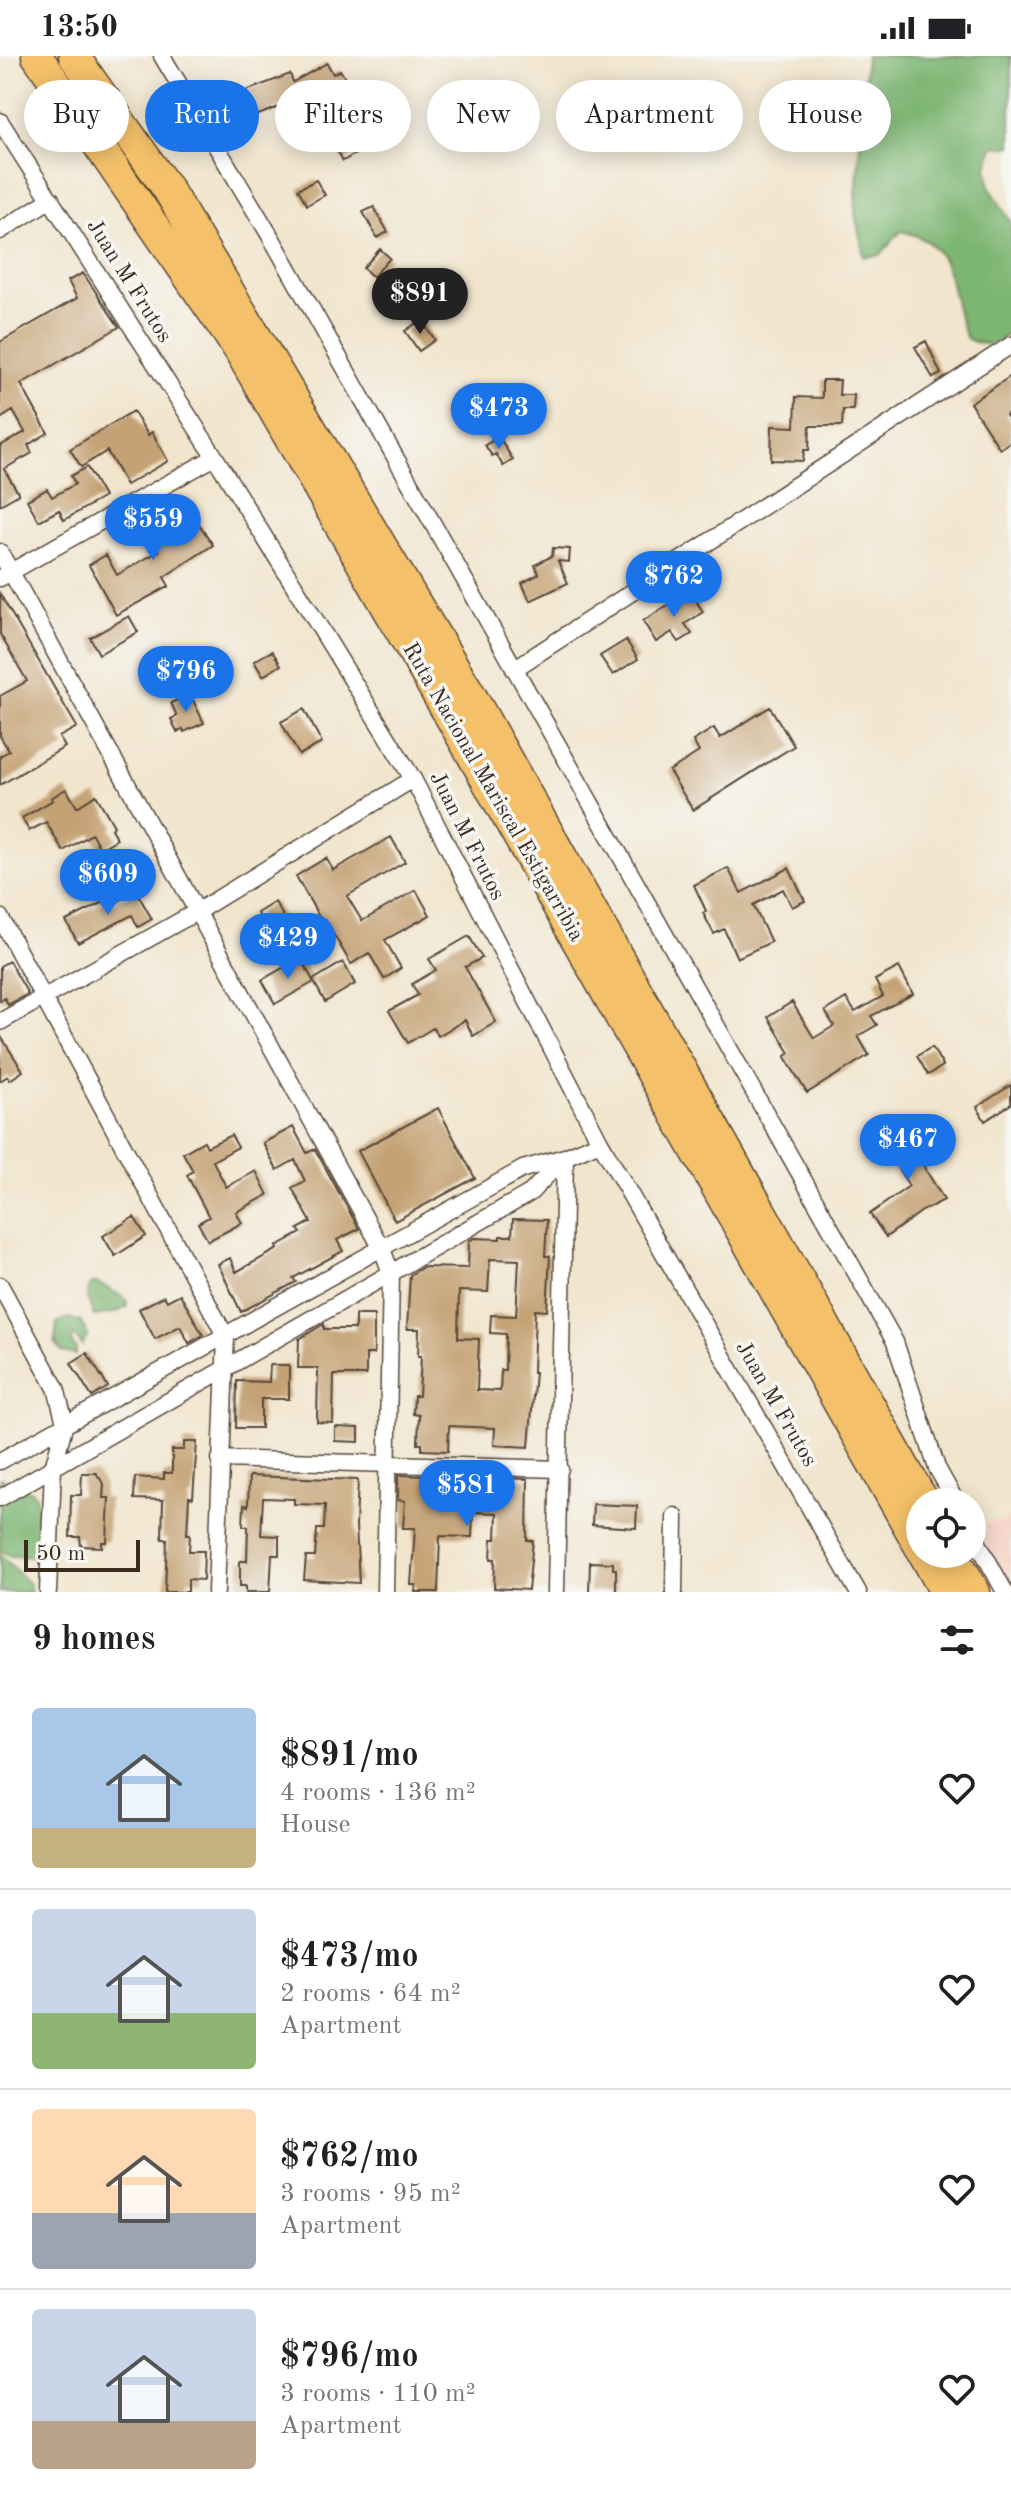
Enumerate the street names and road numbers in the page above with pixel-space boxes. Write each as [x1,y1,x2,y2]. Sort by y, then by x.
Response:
street label: Juan M Frutos [82,215,176,347]
street label: Ruta Nacional Mariscal Estigarribia [398,639,588,945]
street label: Juan M Frutos [425,768,509,904]
street label: Juan M Frutos [731,1337,821,1471]

